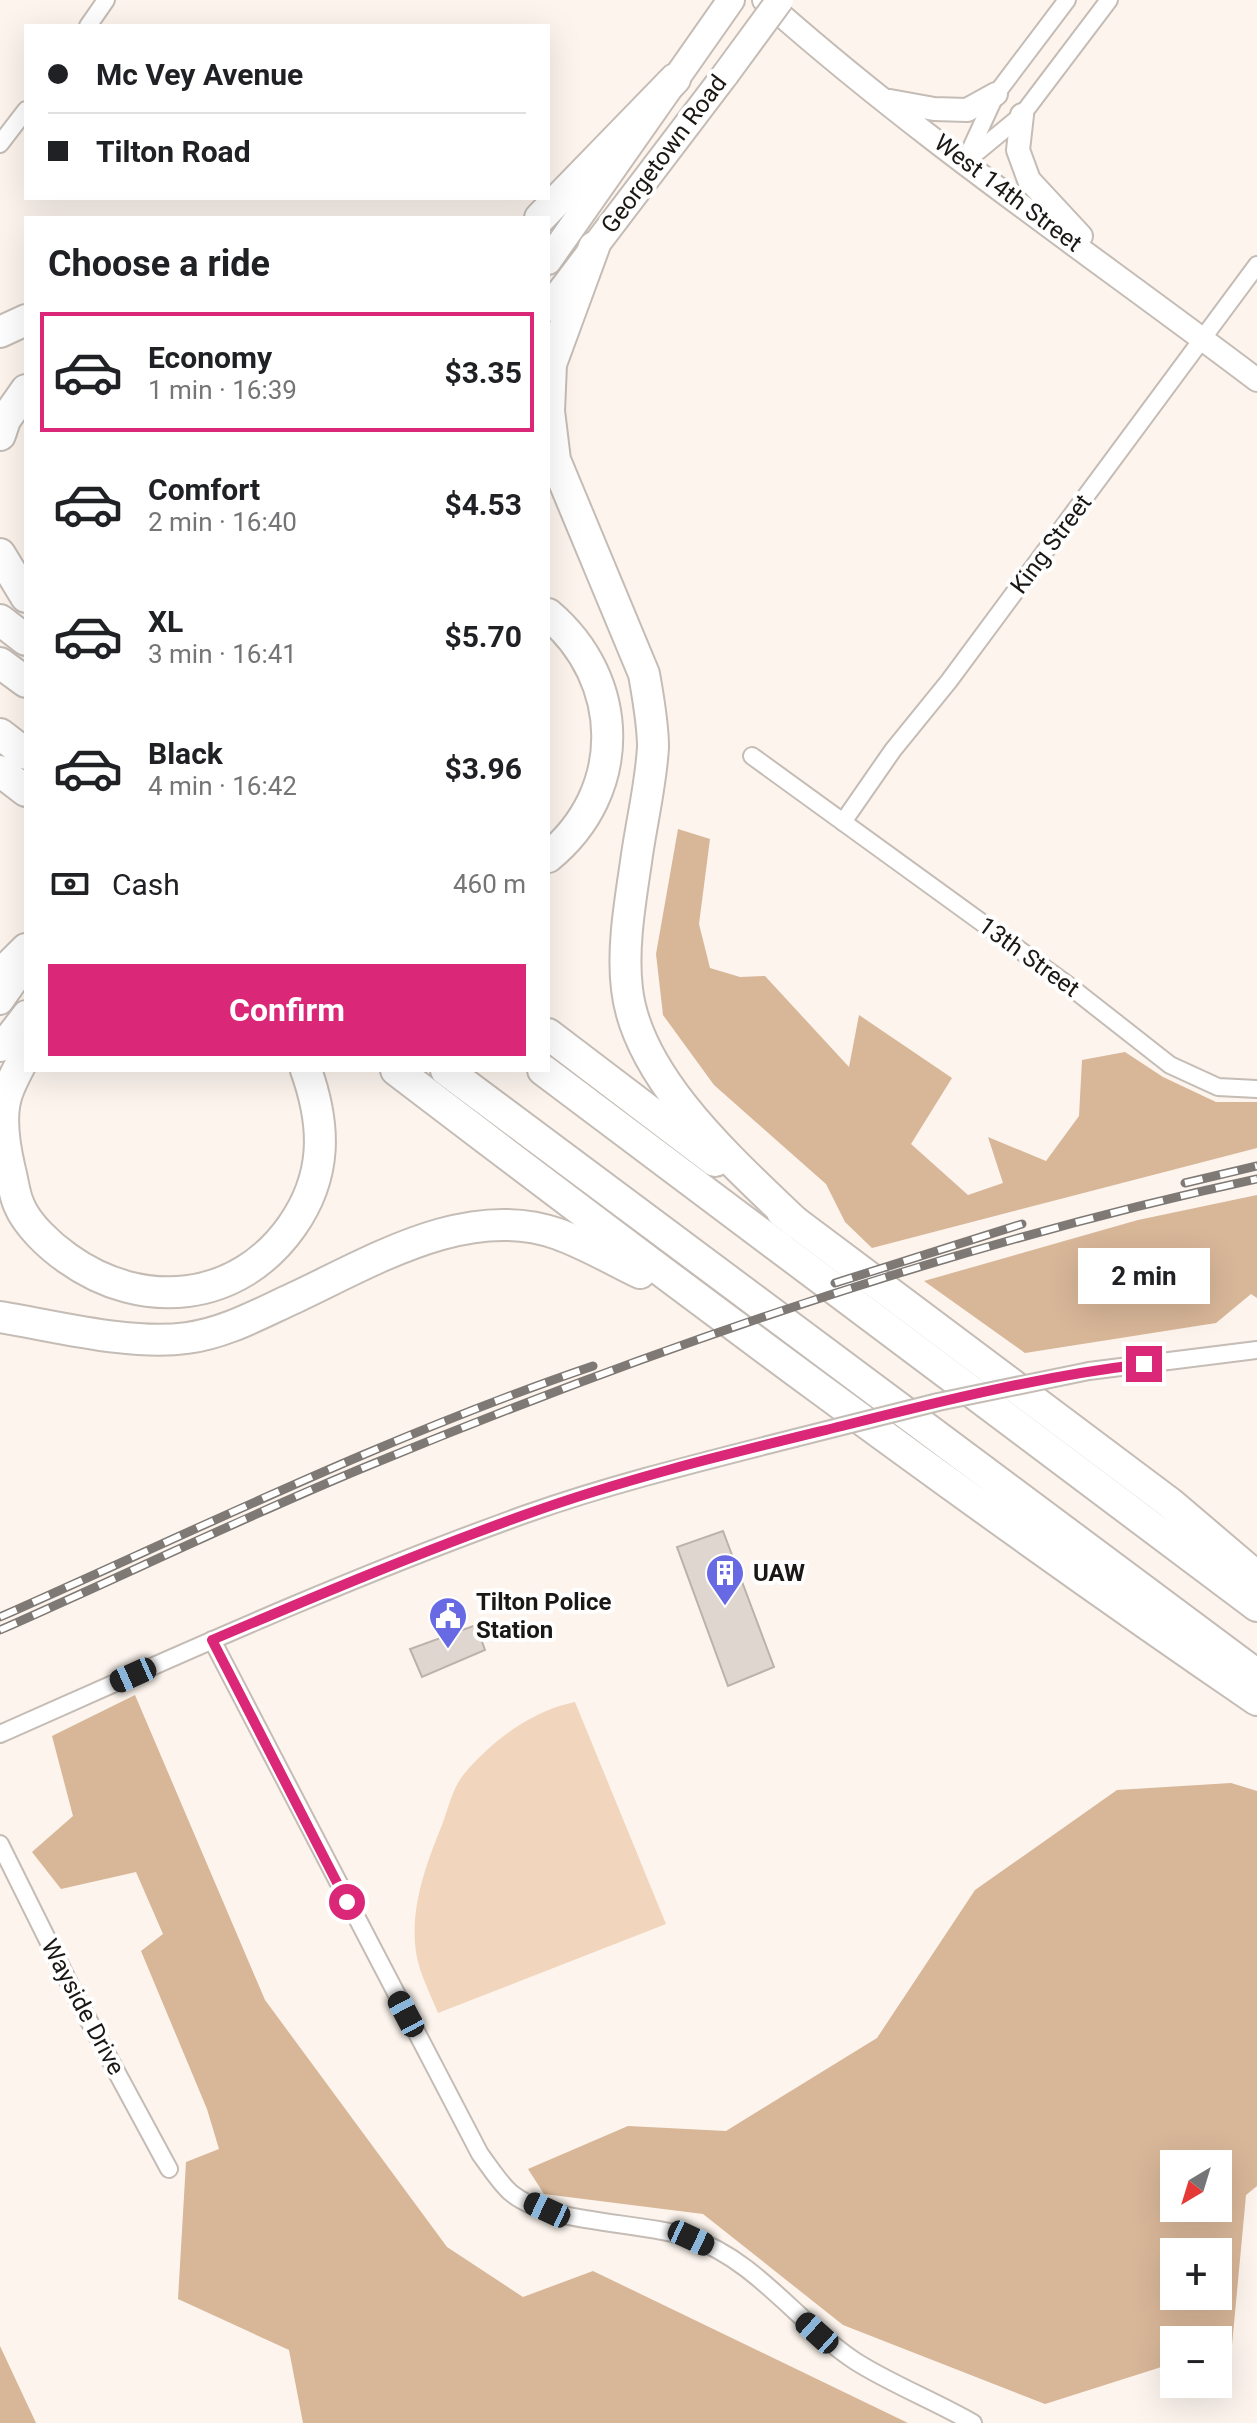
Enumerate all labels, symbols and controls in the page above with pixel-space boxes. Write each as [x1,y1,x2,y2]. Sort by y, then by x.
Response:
text: Mc Vey Avenue [96,57,303,92]
street label: Georgetown Road [595,70,733,238]
street label: West 14th Street [929,129,1087,258]
text: Tilton Road [96,134,251,169]
text: Choose a ride [48,243,270,285]
icon: car [52,336,124,408]
text: Economy [148,340,272,375]
text: $3.35 [444,355,522,390]
text: 1 min · 16:39 [148,375,297,405]
icon: car [52,468,124,540]
text: Comfort [148,472,260,507]
text: $4.53 [444,487,522,522]
street label: King Street [1005,489,1097,599]
text: 2 min · 16:40 [148,507,297,537]
icon: car [52,600,124,672]
text: XL [148,604,183,639]
text: $5.70 [444,619,522,654]
text: 3 min · 16:41 [148,639,297,669]
icon: car [52,732,124,804]
text: Black [148,736,223,771]
text: $3.96 [444,751,522,786]
text: 4 min · 16:42 [148,771,297,801]
icon: cash [48,862,92,906]
text: Cash [112,867,180,902]
text: 460 m [453,869,526,899]
street label: 13th Street [973,911,1085,1003]
button: Confirm [48,964,526,1056]
callout: 2 min [1078,1248,1210,1304]
text: 2 min [1111,1261,1177,1291]
route end [1126,1346,1162,1382]
building icon: UAW [704,1552,746,1607]
place label: UAW [753,1559,805,1587]
place label: Tilton Police Station [476,1588,611,1644]
public building icon: Tilton Police Station [427,1595,469,1650]
car [106,1654,160,1696]
route start [329,1884,365,1920]
street label: Wayside Drive [36,1934,130,2080]
car [384,1987,428,2041]
north arrow [1160,2150,1232,2222]
map controls [1160,2150,1232,2398]
car [520,2189,574,2231]
car [664,2217,718,2259]
button: + [1160,2238,1232,2310]
car [791,2308,843,2358]
button: − [1160,2326,1232,2398]

